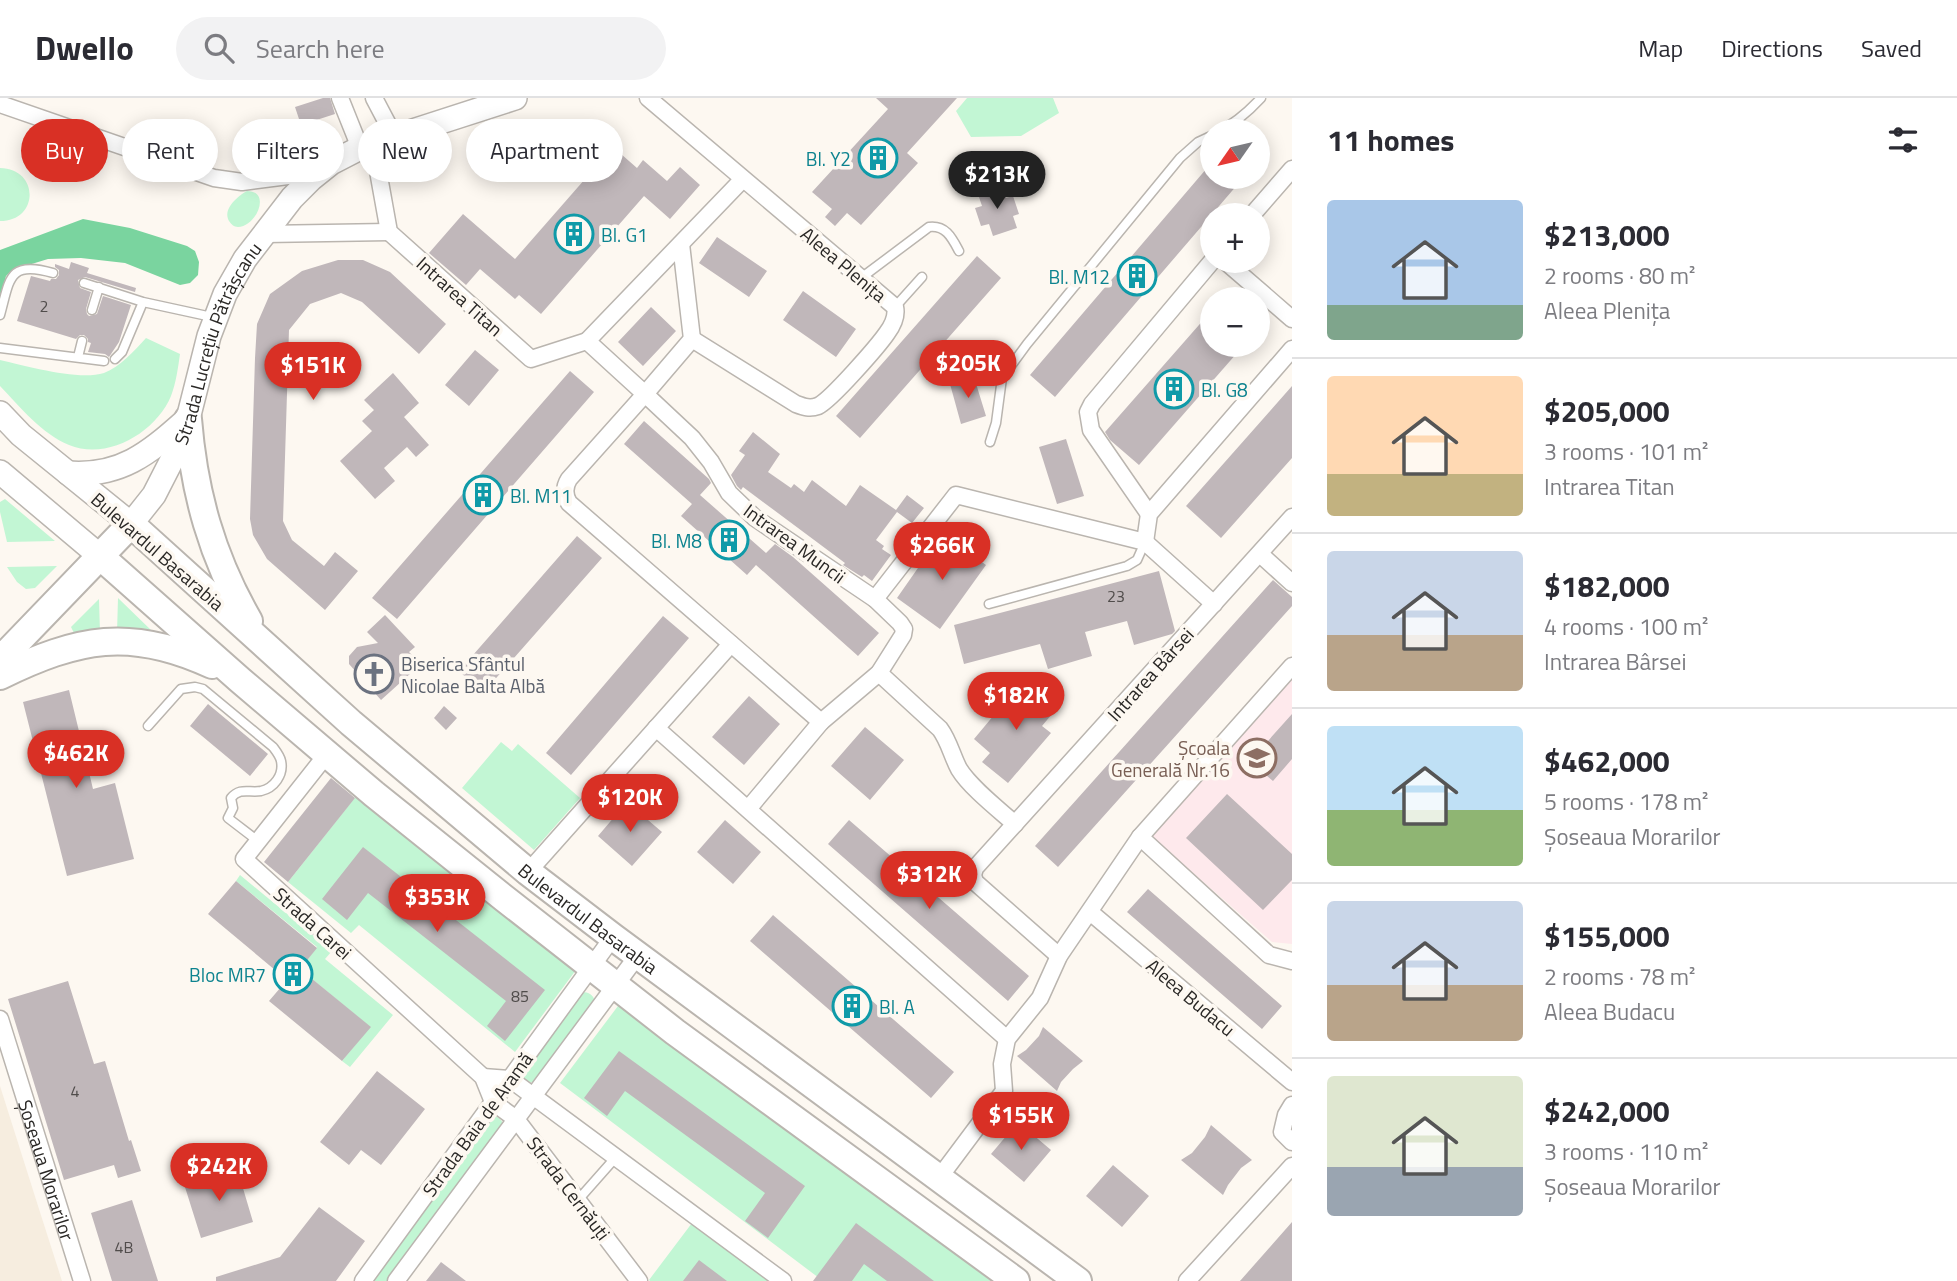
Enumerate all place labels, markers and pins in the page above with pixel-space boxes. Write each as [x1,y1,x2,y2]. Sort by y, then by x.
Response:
building icon: Bl. Y2 [857,137,899,179]
place label: Bl. Y2 [806,144,851,173]
pin: $213K [948,152,1046,211]
building icon: Bl. G1 [553,213,595,255]
place label: Bl. G1 [601,220,648,249]
building icon: Bl. M12 [1116,255,1158,297]
place label: Bl. M12 [1048,262,1110,291]
pin: $205K [919,341,1017,400]
pin: $151K [264,342,362,402]
building icon: Bl. G8 [1153,368,1195,410]
place label: Bl. G8 [1201,375,1248,404]
building icon: Bl. M11 [462,474,504,516]
place label: Bl. M11 [510,481,572,510]
building icon: Bl. M8 [708,519,750,561]
pin: $266K [893,522,991,582]
place label: Bl. M8 [651,526,702,555]
place label: Biserica Sfântul Nicolae Balta Albă [401,649,546,700]
church icon: Biserica Sfântul Nicolae Balta Albă [353,653,395,695]
pin: $182K [967,672,1065,732]
pin: $462K [27,730,125,790]
place label: Școala Generală Nr.16 [1111,733,1230,784]
school or university icon: Școala Generală Nr.16 [1236,737,1278,779]
pin: $120K [581,774,679,834]
pin: $312K [880,852,978,911]
pin: $353K [388,874,486,934]
building icon: Bloc MR7 [272,953,314,995]
place label: Bloc MR7 [189,960,266,989]
building icon: Bl. A [831,985,873,1027]
place label: Bl. A [879,992,915,1021]
pin: $155K [972,1093,1070,1152]
pin: $242K [170,1144,268,1203]

